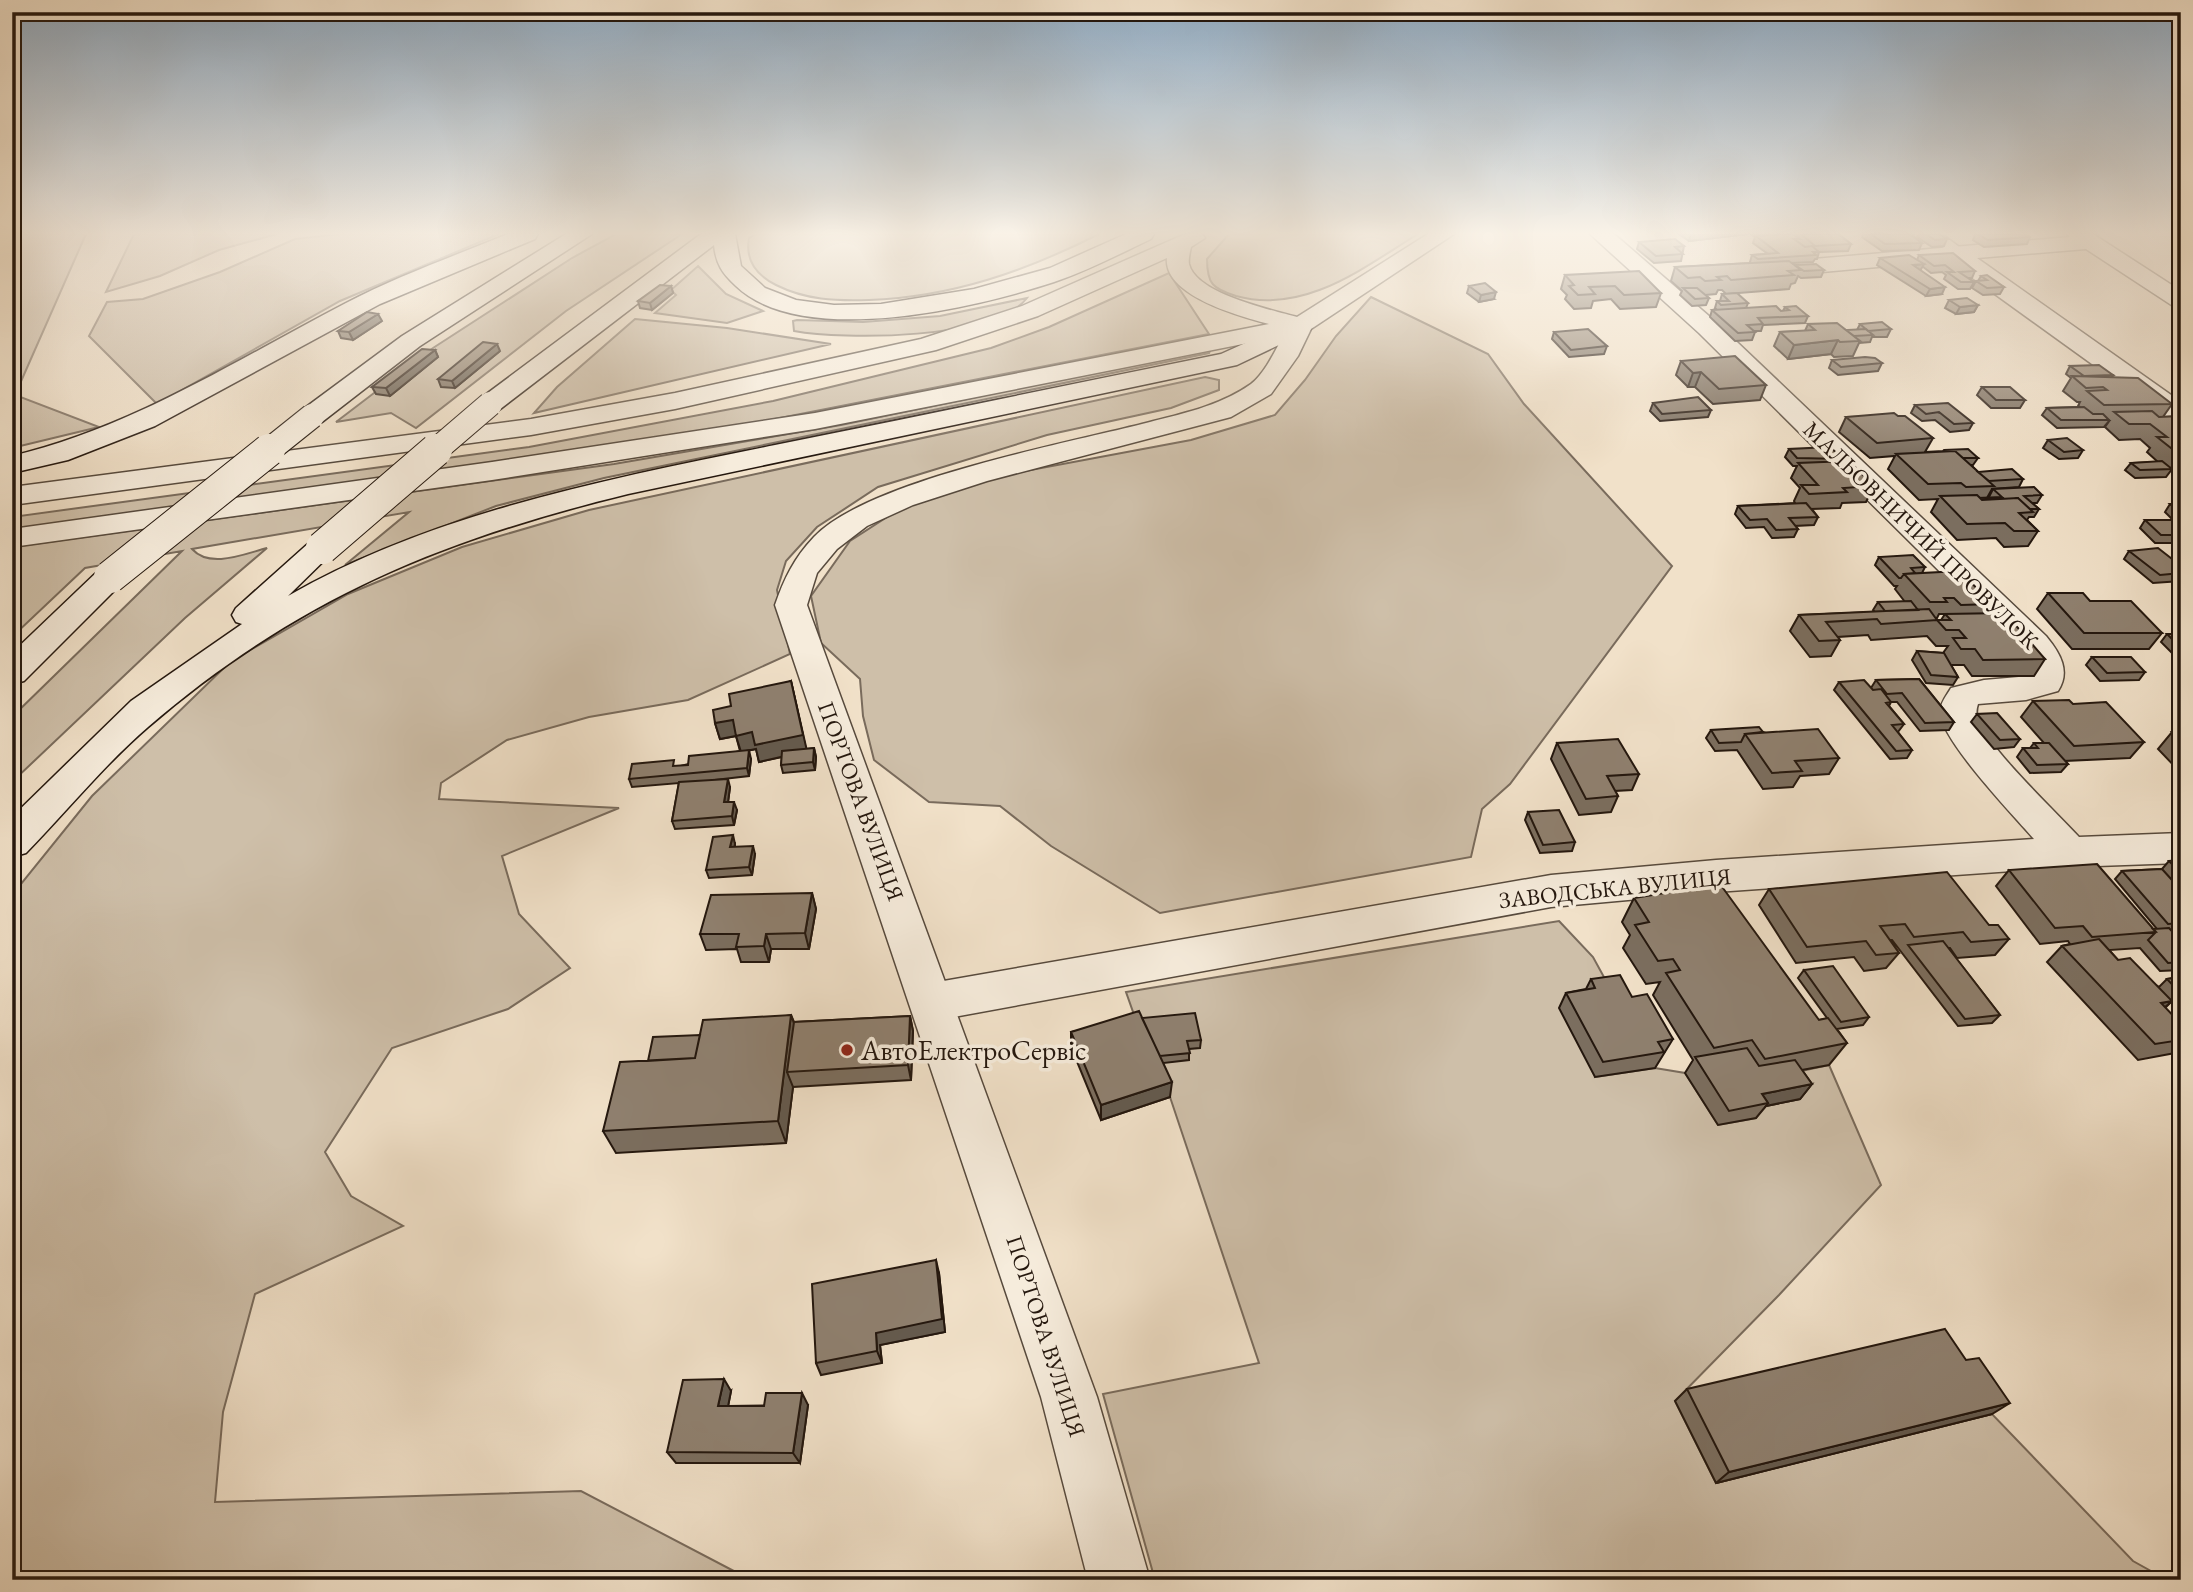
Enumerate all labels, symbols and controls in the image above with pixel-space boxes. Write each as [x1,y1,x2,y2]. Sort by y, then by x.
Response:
street label: МАЛЬОВНИЧИЙ ПРОВУЛОК [1797,414,2046,656]
street label: ПОРТОВА ВУЛИЦЯ [811,697,911,905]
street label: ЗАВОДСЬКА ВУЛИЦЯ [1497,861,1733,915]
place label: АвтоЕлектроСервіс [860,1032,1087,1068]
marker: АвтоЕлектроСервіс [839,1042,855,1058]
street label: ПОРТОВА ВУЛИЦЯ [999,1231,1093,1441]

